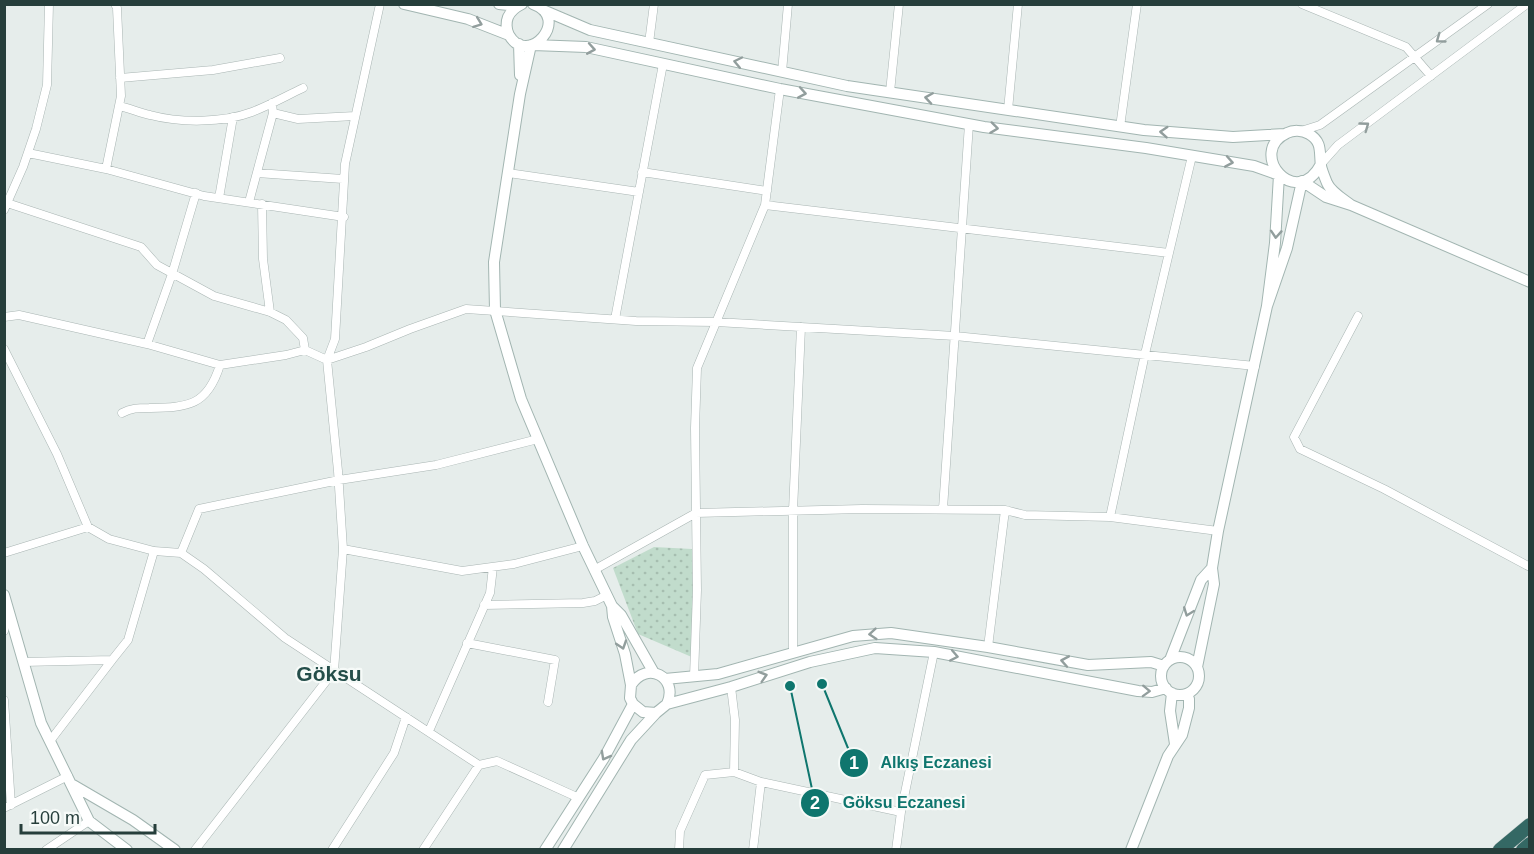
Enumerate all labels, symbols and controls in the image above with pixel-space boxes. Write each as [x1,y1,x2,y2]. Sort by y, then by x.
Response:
one-way arrow [471,16,482,28]
one-way arrow [1436,32,1447,43]
one-way arrow [586,42,596,55]
one-way arrow [733,56,743,69]
one-way arrow [797,86,807,99]
one-way arrow [924,92,934,105]
one-way arrow [990,121,999,134]
one-way arrow [1358,122,1369,133]
one-way arrow [1159,126,1168,139]
one-way arrow [1223,155,1233,168]
one-way arrow [1270,229,1283,238]
one-way arrow [1183,606,1196,617]
one-way arrow [868,627,877,640]
one-way arrow [615,639,627,650]
one-way arrow [949,649,959,662]
one-way arrow [1061,655,1071,668]
district label: Göksu [296,662,362,685]
one-way arrow [757,671,768,683]
one-way arrow [1141,684,1150,697]
callout: Alkış Eczanesi [839,746,1004,780]
one-way arrow [601,749,612,760]
text: 1 [849,753,859,773]
text: Alkış Eczanesi [880,754,992,771]
callout: Göksu Eczanesi [800,786,977,820]
text: 2 [810,793,820,813]
text: Göksu Eczanesi [843,794,965,811]
scale bar [21,797,154,835]
text: 100 m [30,808,80,828]

